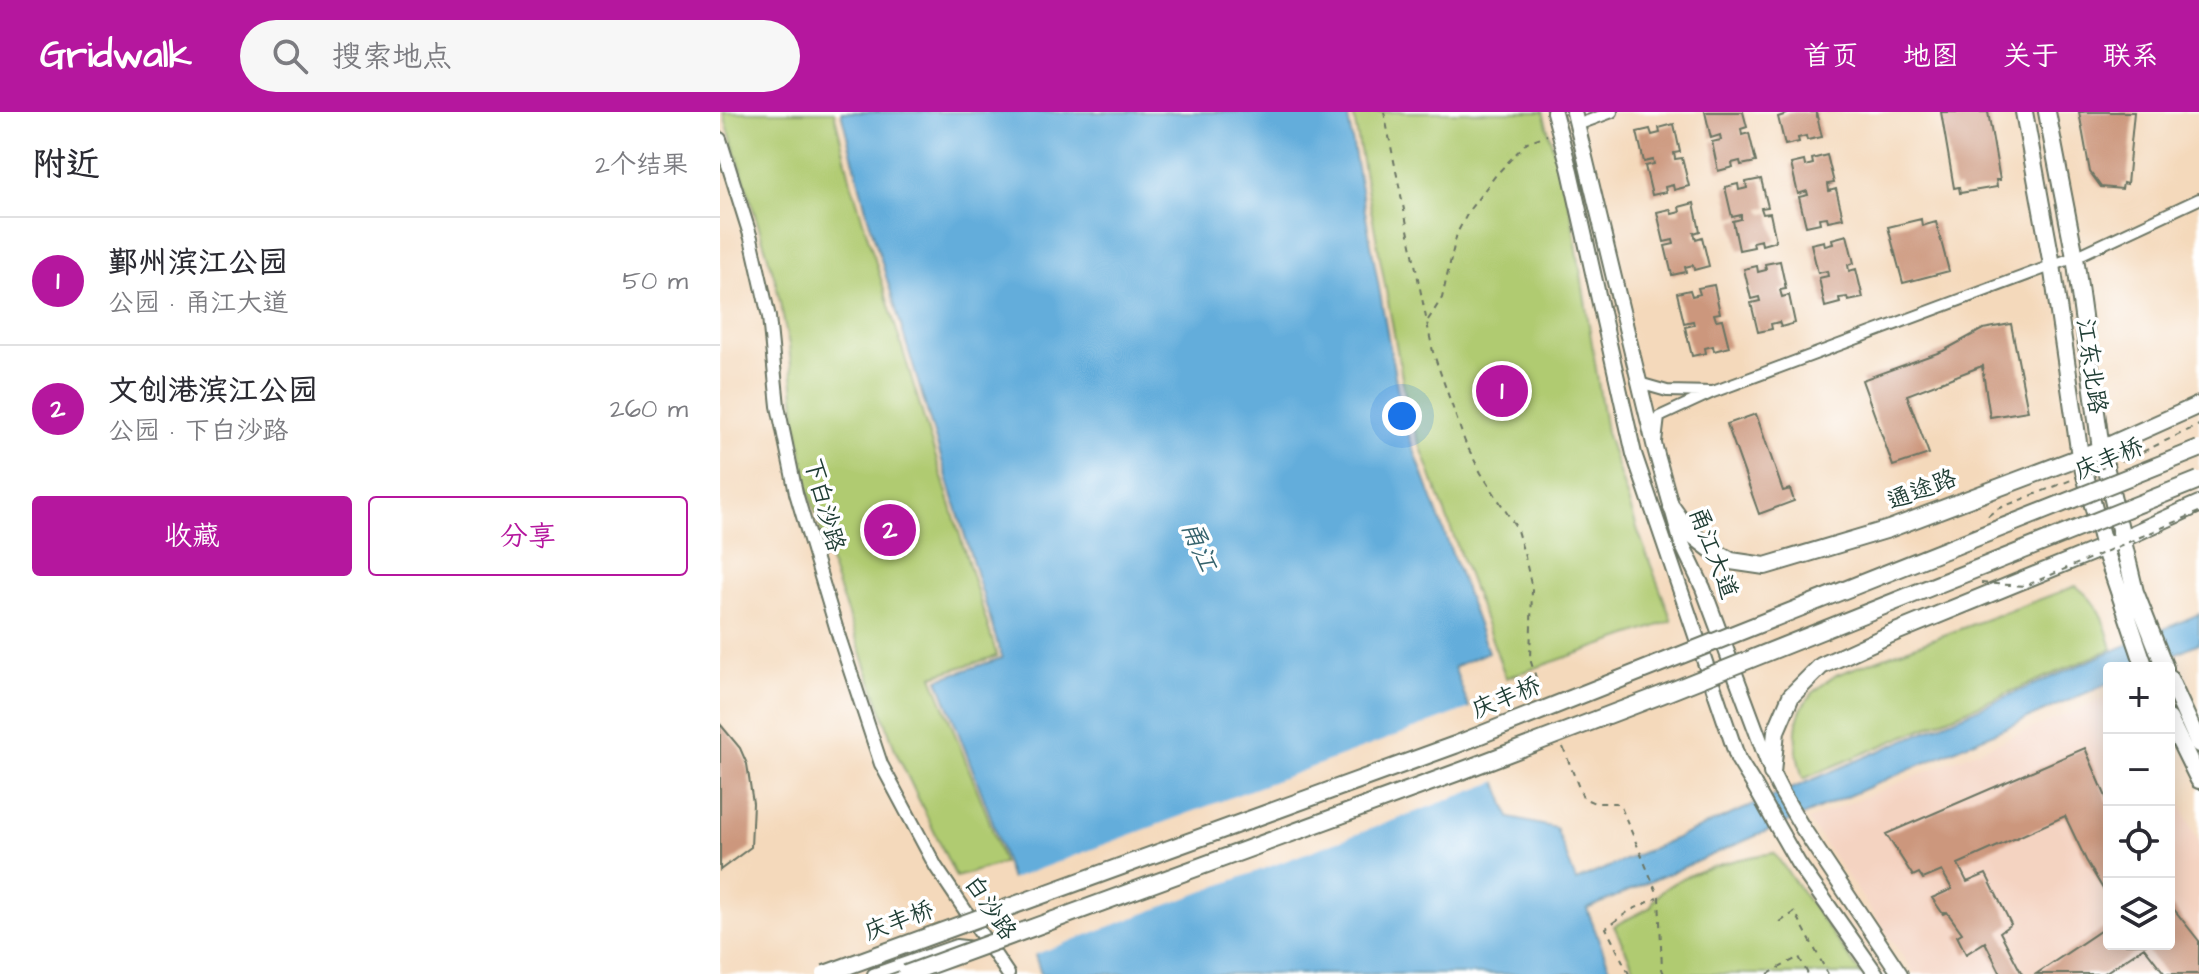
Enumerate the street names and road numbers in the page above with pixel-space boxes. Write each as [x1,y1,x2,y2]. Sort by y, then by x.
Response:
street label: 江东北路 [2067,316,2115,416]
street label: 庆丰桥 [2069,430,2149,488]
street label: 下白沙路 [795,454,853,556]
street label: 通途路 [1882,461,1962,519]
street label: 甬江大道 [1680,502,1746,604]
street label: 庆丰桥 [1466,669,1546,727]
street label: 白沙路 [956,869,1024,947]
street label: 庆丰桥 [859,893,939,949]

